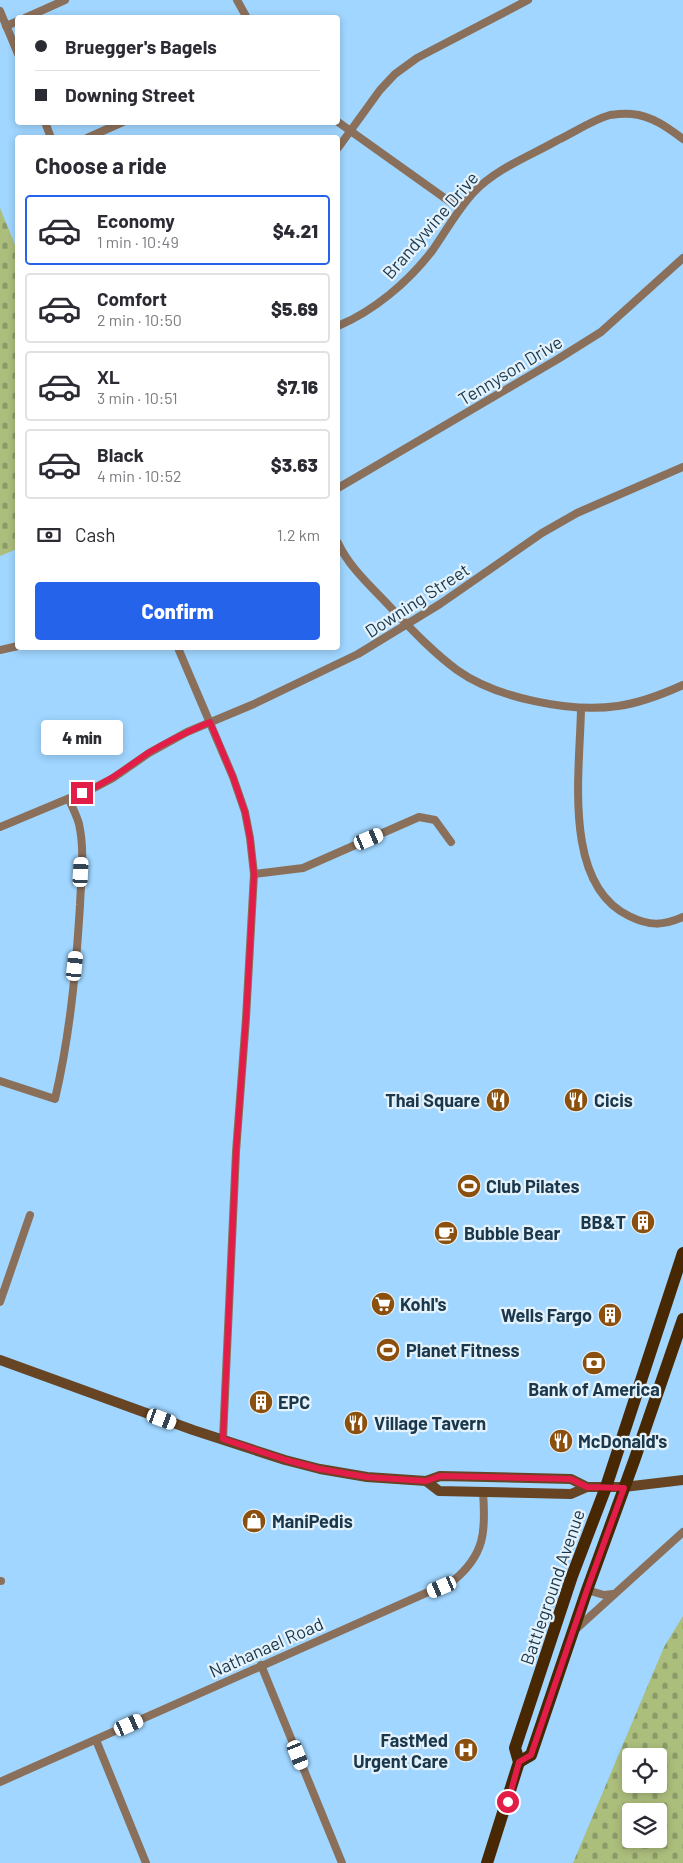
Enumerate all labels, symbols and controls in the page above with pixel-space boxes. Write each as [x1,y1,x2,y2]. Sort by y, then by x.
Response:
text: Bruegger's Bagels [65,35,217,58]
text: Downing Street [65,83,195,106]
text: Choose a ride [35,152,167,178]
street label: Brandywine Drive [377,167,483,283]
icon: car [37,208,82,253]
text: Economy [97,209,175,232]
text: $4.21 [273,219,318,242]
text: 1 min · 10:49 [97,232,179,251]
icon: car [37,286,82,331]
text: Comfort [97,287,167,310]
text: $5.69 [271,297,318,320]
text: 2 min · 10:50 [97,310,182,329]
street label: Tennyson Drive [454,330,566,410]
icon: car [37,364,82,409]
text: XL [97,365,120,388]
text: $7.16 [277,375,318,398]
text: 3 min · 10:51 [97,388,178,407]
icon: car [37,442,82,487]
text: Black [97,443,144,466]
text: $3.63 [271,453,318,476]
text: 4 min · 10:52 [97,466,182,485]
icon: cash [35,521,63,549]
text: Cash [75,523,116,546]
text: 1.2 km [277,525,320,544]
street label: Downing Street [361,558,473,642]
button: Confirm [35,582,320,640]
callout: 4 min [41,720,123,756]
text: 4 min [62,728,102,747]
route end [71,782,93,804]
car [352,826,385,852]
car [72,857,89,887]
car [65,950,84,982]
restaurant icon: Thai Square [485,1087,511,1113]
restaurant icon: Cicis [563,1087,589,1113]
place label: Thai Square [385,1089,480,1111]
place label: Cicis [594,1089,633,1111]
sports icon: Club Pilates [456,1173,482,1199]
place label: Club Pilates [486,1175,579,1197]
building icon: BB&T [630,1209,656,1235]
place label: BB&T [580,1211,626,1233]
cafe icon: Bubble Bear [433,1220,459,1246]
place label: Bubble Bear [464,1222,560,1244]
supermarket icon: Kohl's [370,1291,396,1317]
place label: Kohl's [400,1293,447,1315]
building icon: Wells Fargo [597,1302,623,1328]
place label: Wells Fargo [501,1304,592,1326]
sports icon: Planet Fitness [375,1337,401,1363]
place label: Planet Fitness [406,1339,519,1361]
bank icon: Bank of America [581,1350,607,1376]
place label: Bank of America [528,1378,660,1400]
building icon: EPC [248,1389,274,1415]
place label: EPC [278,1391,310,1413]
car [145,1407,178,1431]
restaurant icon: Village Tavern [343,1410,369,1436]
place label: Village Tavern [374,1412,486,1434]
restaurant icon: McDonald's [548,1428,574,1454]
place label: McDonald's [578,1430,667,1452]
street label: Battleground Avenue [515,1506,589,1668]
shop icon: ManiPedis [241,1508,267,1534]
place label: ManiPedis [272,1510,353,1532]
car [425,1574,458,1600]
street label: Nathanael Road [205,1612,327,1682]
car [112,1712,145,1738]
place label: FastMed Urgent Care [353,1729,448,1772]
hospital icon: FastMed Urgent Care [453,1737,479,1763]
car [285,1738,310,1772]
map controls [622,1748,667,1848]
button: locate [622,1748,667,1793]
route start [497,1791,519,1813]
button: layers [622,1803,667,1848]

